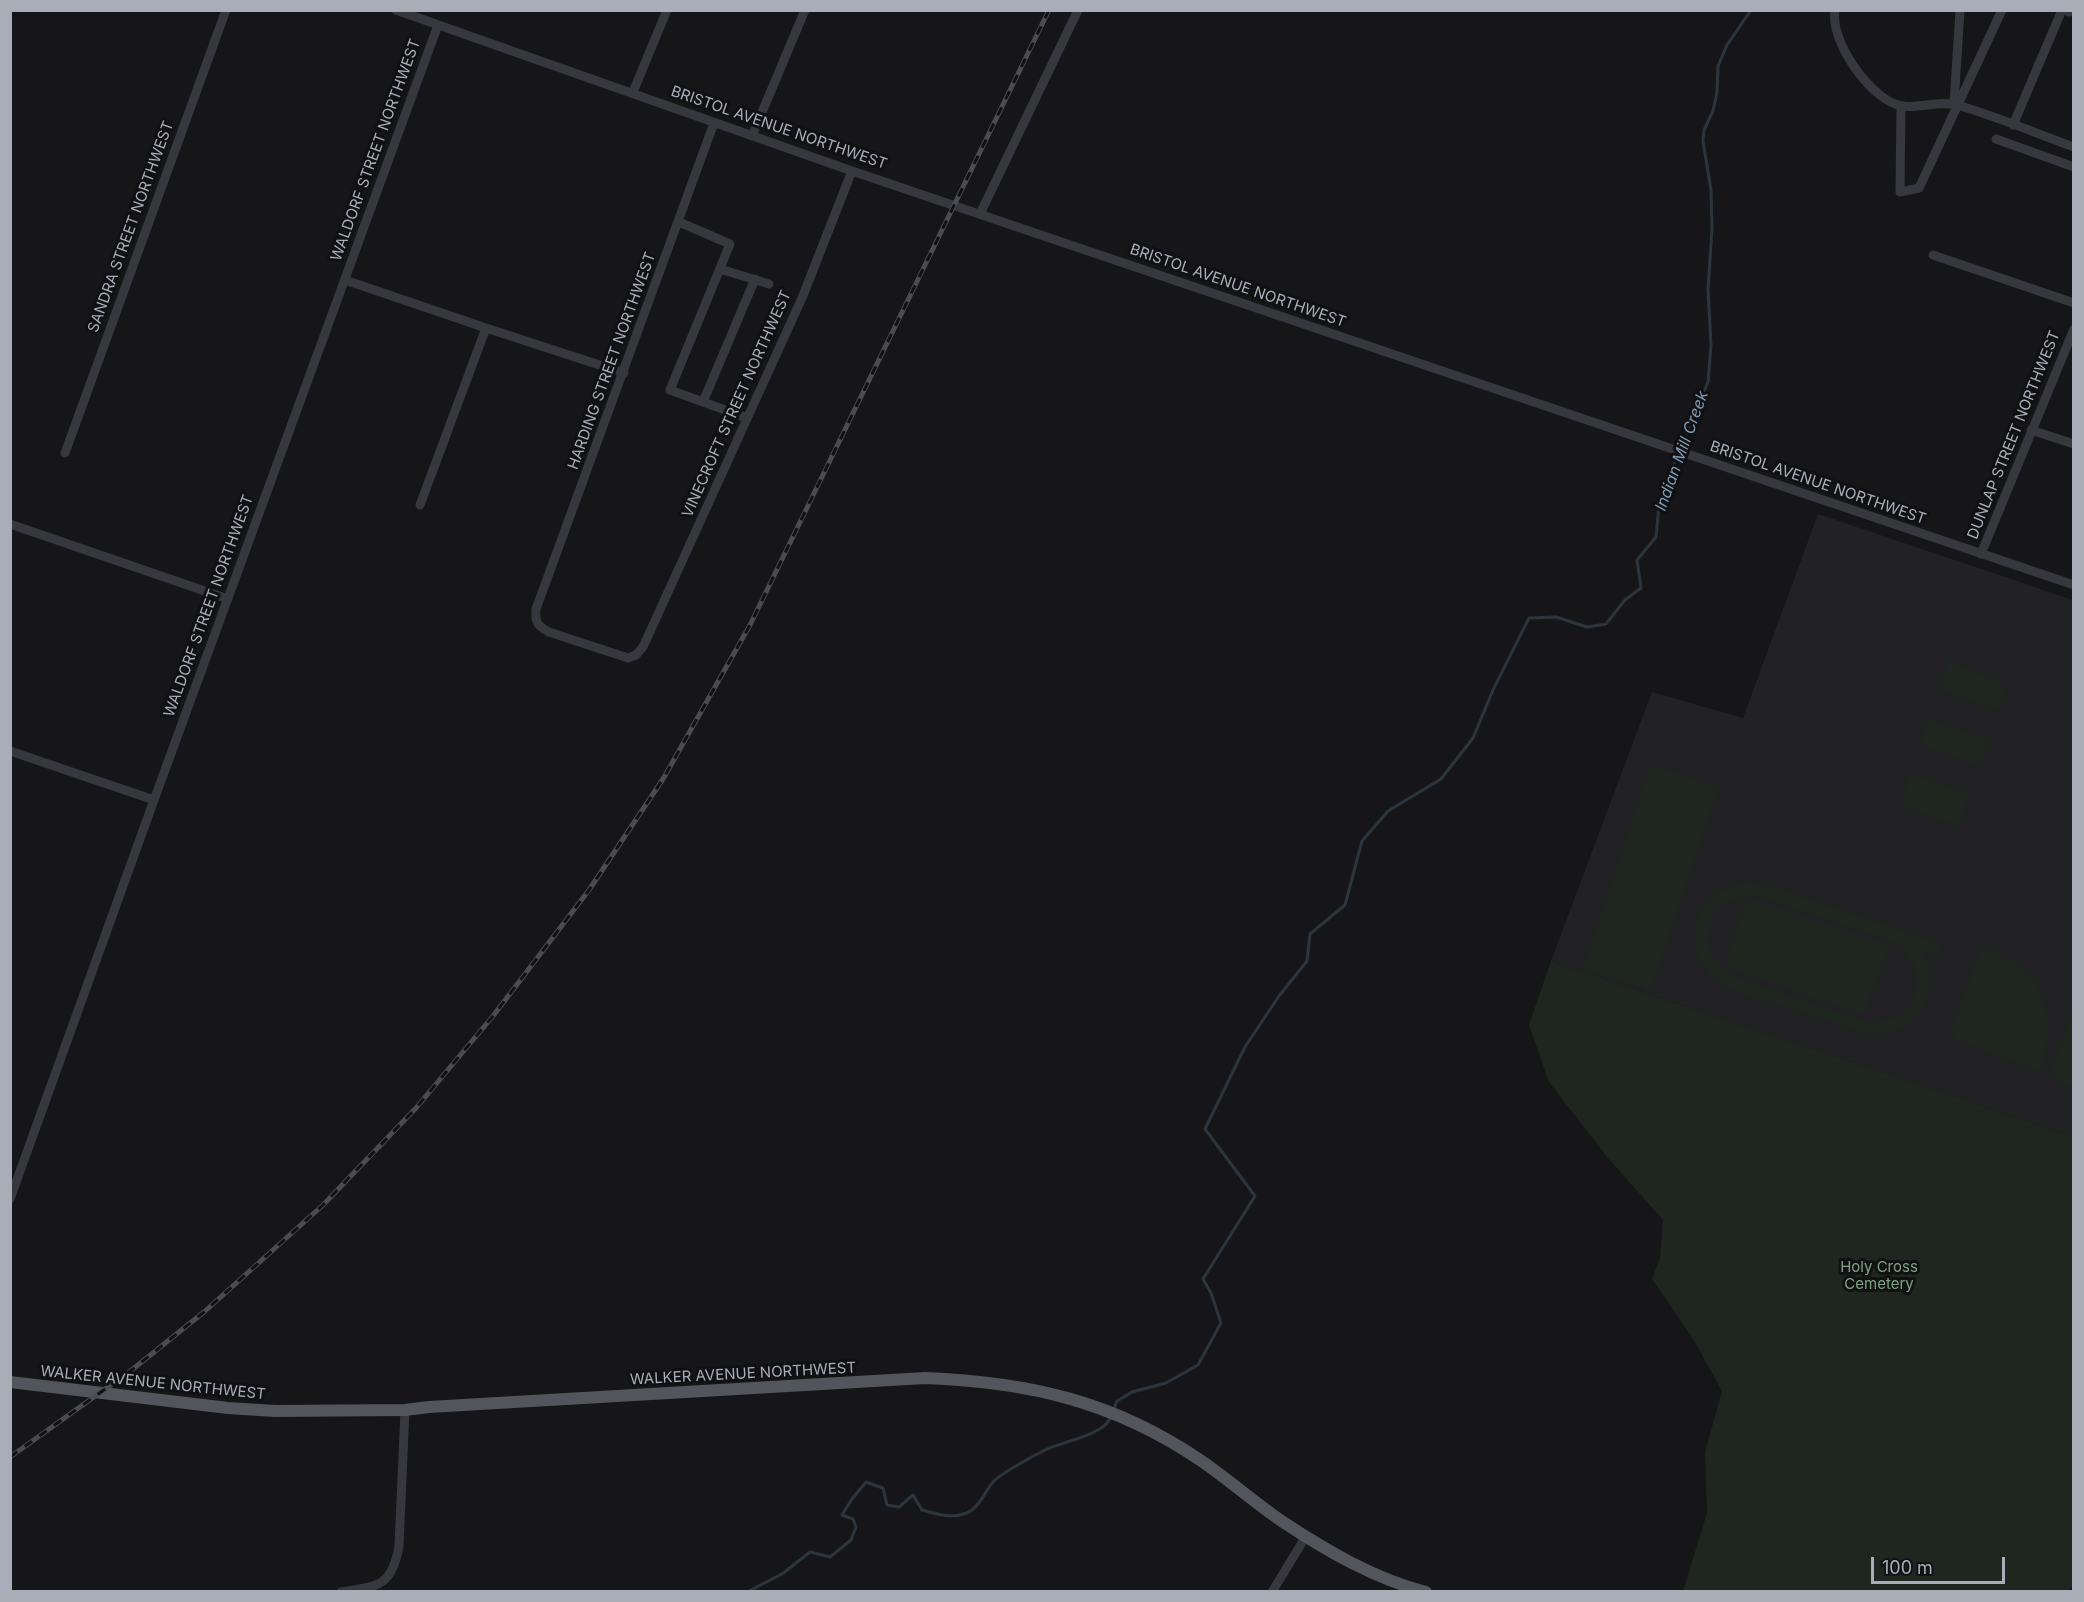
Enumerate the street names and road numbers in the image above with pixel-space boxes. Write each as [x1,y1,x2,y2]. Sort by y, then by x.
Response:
street label: WALDORF STREET NORTHWEST [327,36,425,264]
street label: BRISTOL AVENUE NORTHWEST [669,82,889,174]
street label: SANDRA STREET NORTHWEST [84,119,178,335]
street label: BRISTOL AVENUE NORTHWEST [1128,240,1348,332]
street label: HARDING STREET NORTHWEST [564,250,660,472]
street label: VINECROFT STREET NORTHWEST [679,288,795,520]
street label: DUNLAP STREET NORTHWEST [1964,328,2064,542]
street label: BRISTOL AVENUE NORTHWEST [1708,437,1928,529]
street label: WALDORF STREET NORTHWEST [160,492,258,720]
street label: WALKER AVENUE NORTHWEST [629,1359,857,1389]
street label: WALKER AVENUE NORTHWEST [39,1362,267,1404]

